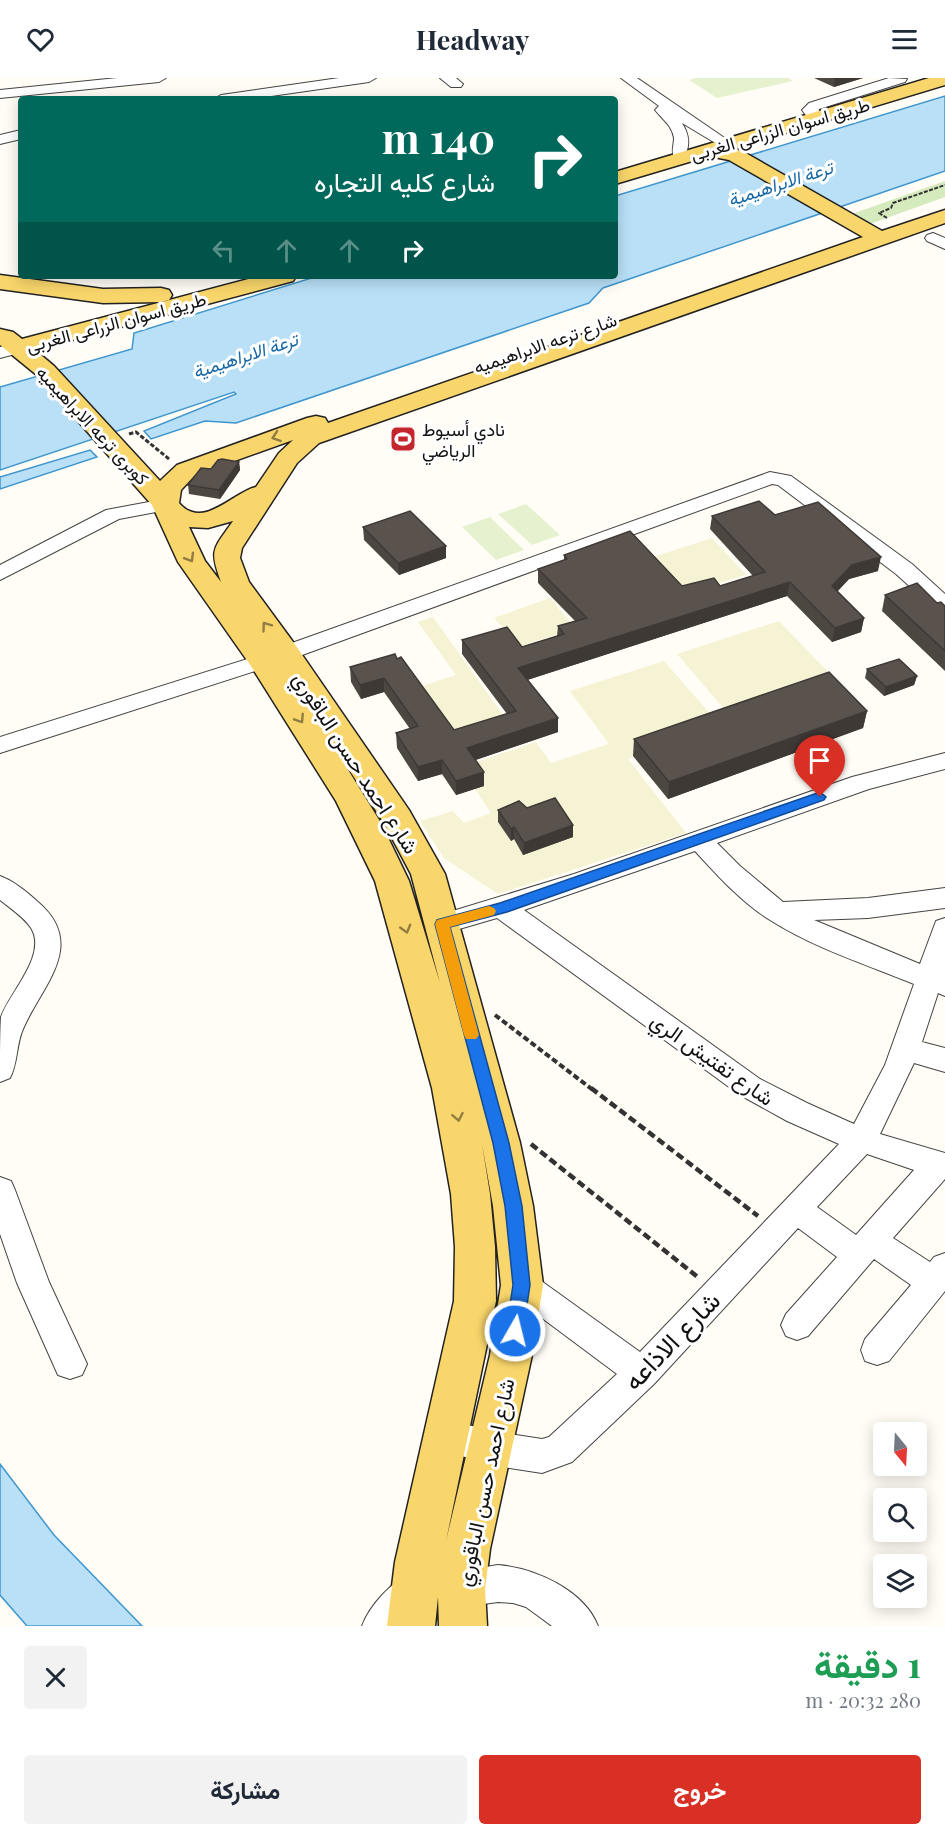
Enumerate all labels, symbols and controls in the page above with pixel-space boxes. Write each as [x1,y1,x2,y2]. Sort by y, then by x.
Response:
text: Headway [416,21,529,57]
icon: heart [24,23,57,56]
icon: menu [888,23,921,56]
street label: طريق اسوان الزراعى الغربى [688,92,872,166]
text: 140 m [382,109,495,165]
icon: right [516,120,594,198]
water label: ترعة الابراهيمية [724,154,838,211]
text: شارع كليه التجاره [314,163,495,199]
icon: left [207,234,240,267]
icon: ahead [270,234,303,267]
icon: ahead [333,234,366,267]
icon: right [396,234,429,267]
street label: طريق اسوان الزراعى الغربى [23,286,209,358]
street label: شارع ترعه الابراهيميه [470,307,620,380]
water label: ترعة الابراهيمية [189,326,303,383]
street label: كوبرى ترعه الابراهيميه [32,360,154,490]
place label: نادي أسيوط الرياضي [422,417,505,466]
sports icon: نادي أسيوط الرياضي [388,424,418,454]
one-way arrow [271,429,282,442]
one-way arrow [183,552,195,562]
one-way arrow [262,621,273,632]
street label: شارع احمد حسن الباقوري [283,666,426,861]
one-way arrow [292,713,304,723]
pin [794,735,845,797]
icon: arrive [803,744,836,777]
one-way arrow [399,924,411,934]
street label: شارع تفتيش الري [643,1005,780,1115]
one-way arrow [451,1112,464,1122]
street label: شارع الاذاعه [615,1283,728,1399]
position arrow [483,1299,547,1363]
street label: شارع احمد حسن الباقوري [448,1376,525,1589]
north arrow [873,1422,927,1476]
map controls [873,1422,927,1608]
button: search [873,1488,927,1542]
button: layers [873,1554,927,1608]
text: 1 دقيقة [814,1639,921,1687]
button: close [24,1646,87,1709]
text: 280 m · 20:32 [806,1686,921,1713]
button: مشاركة [24,1755,467,1824]
button: خروج [479,1755,921,1824]

